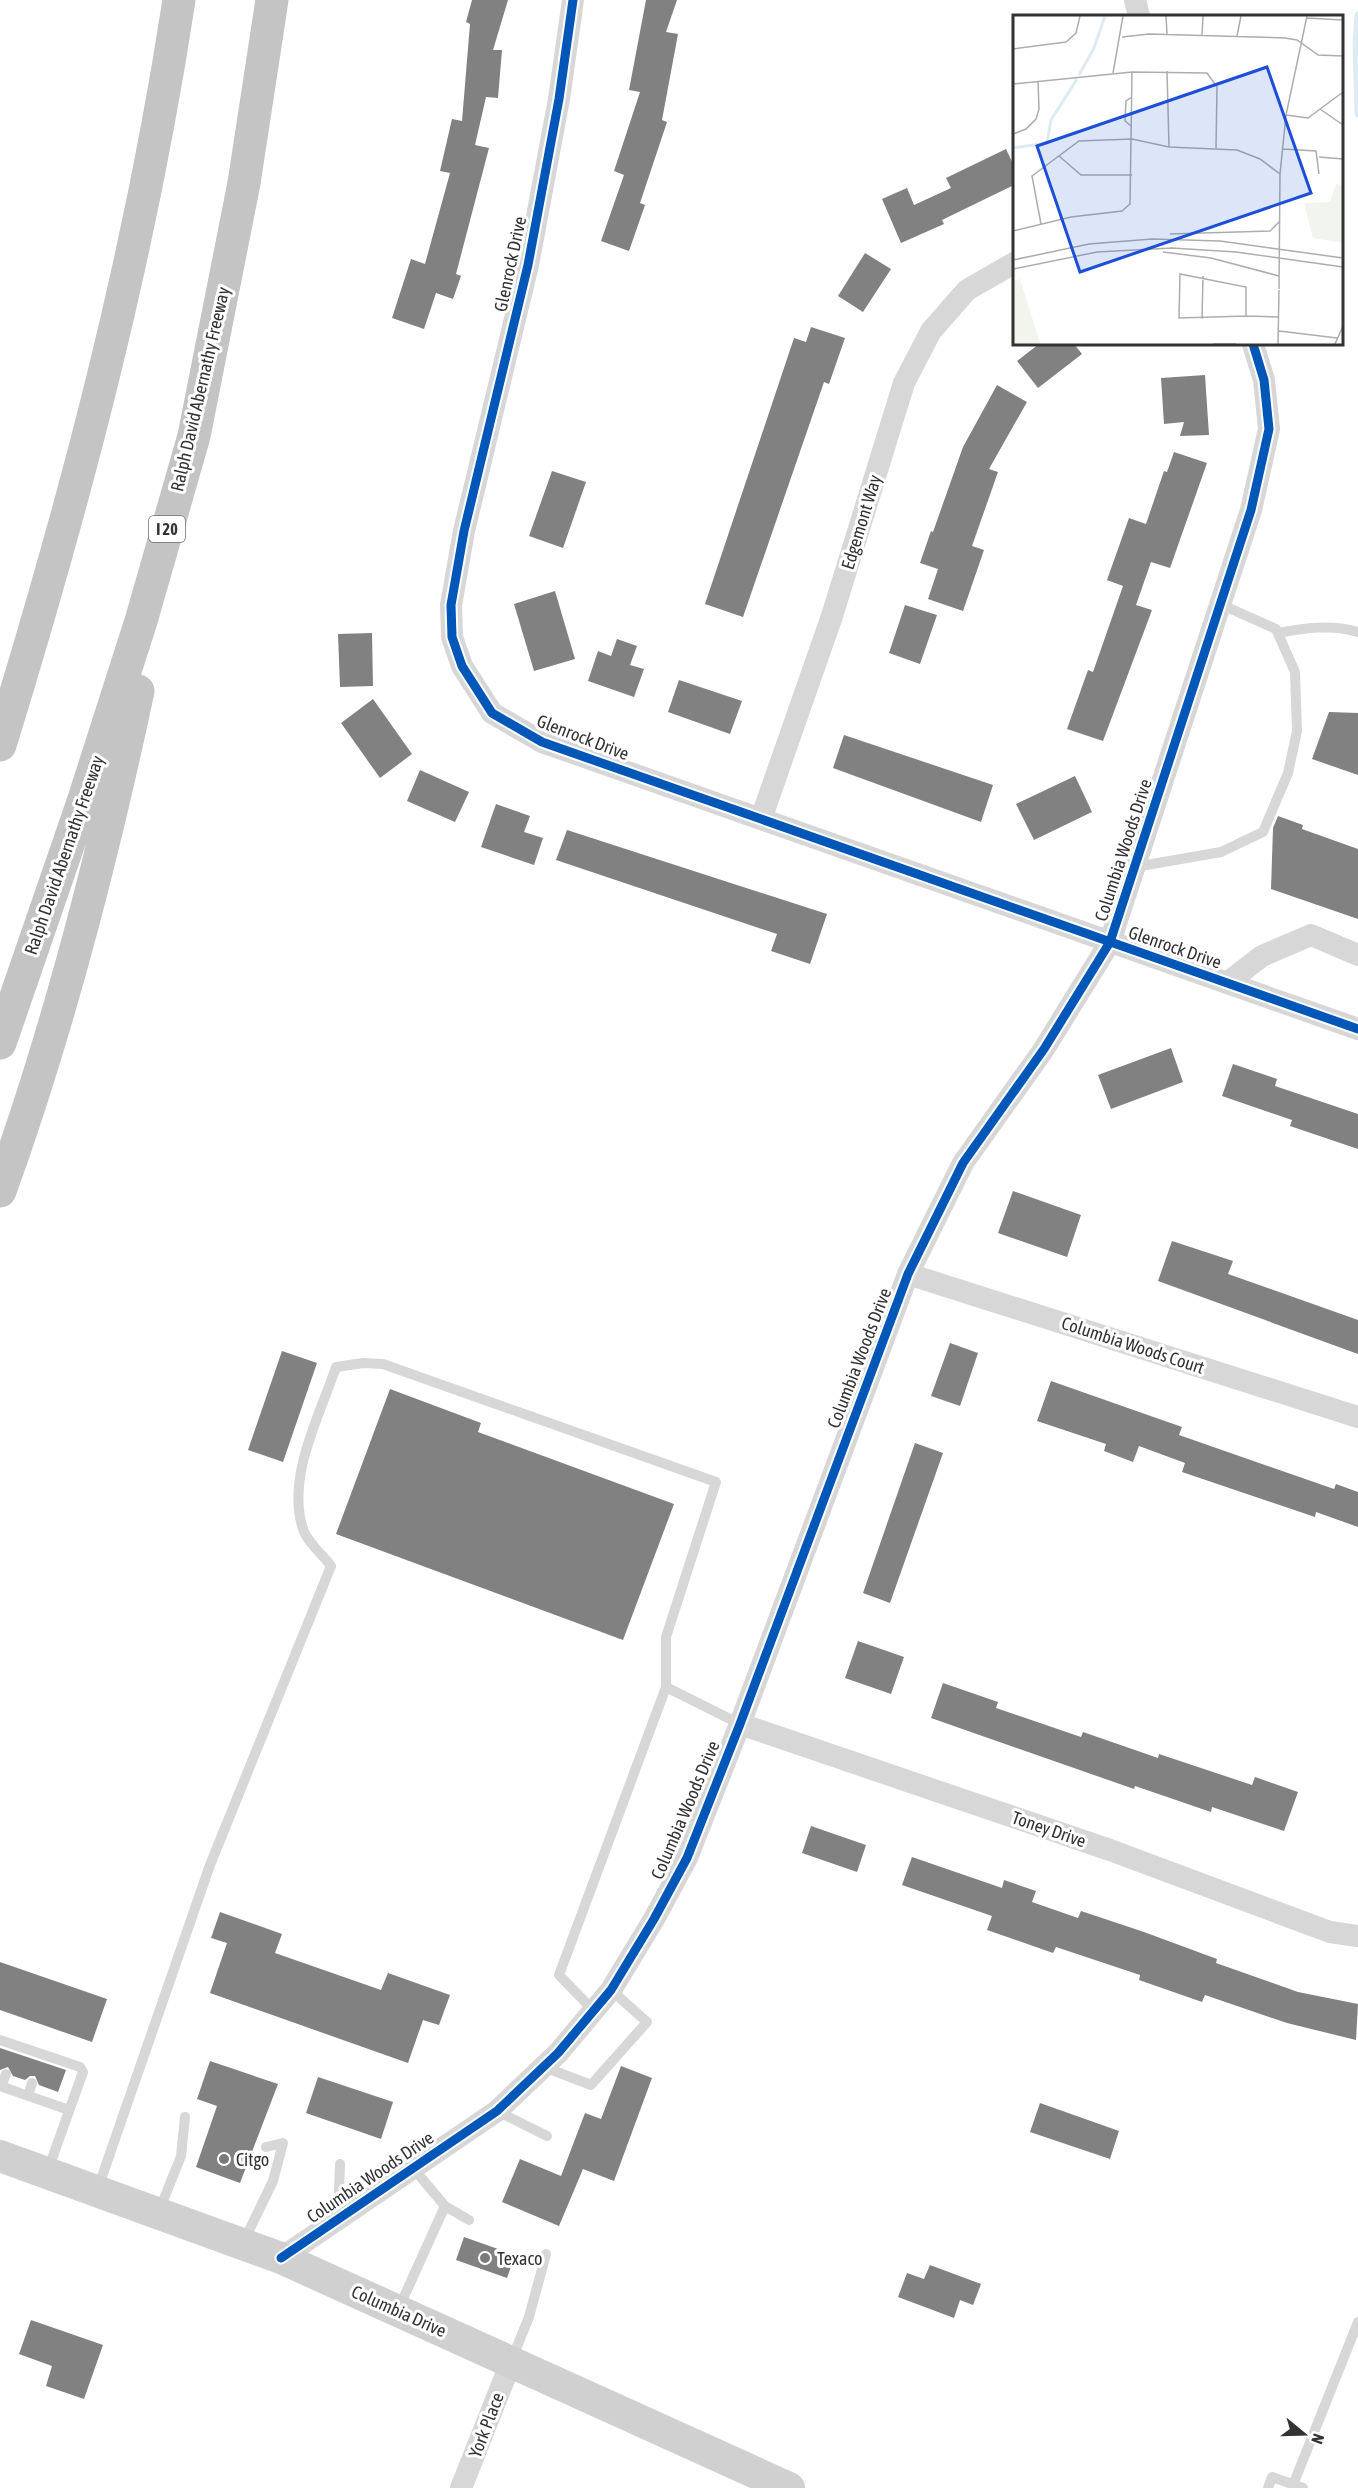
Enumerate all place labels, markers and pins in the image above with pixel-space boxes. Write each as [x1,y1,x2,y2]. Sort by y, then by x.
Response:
place label: Citgo [236,2149,269,2170]
marker: Citgo [217,2152,231,2166]
place label: Texaco [497,2248,543,2269]
marker: Texaco [478,2251,492,2265]

